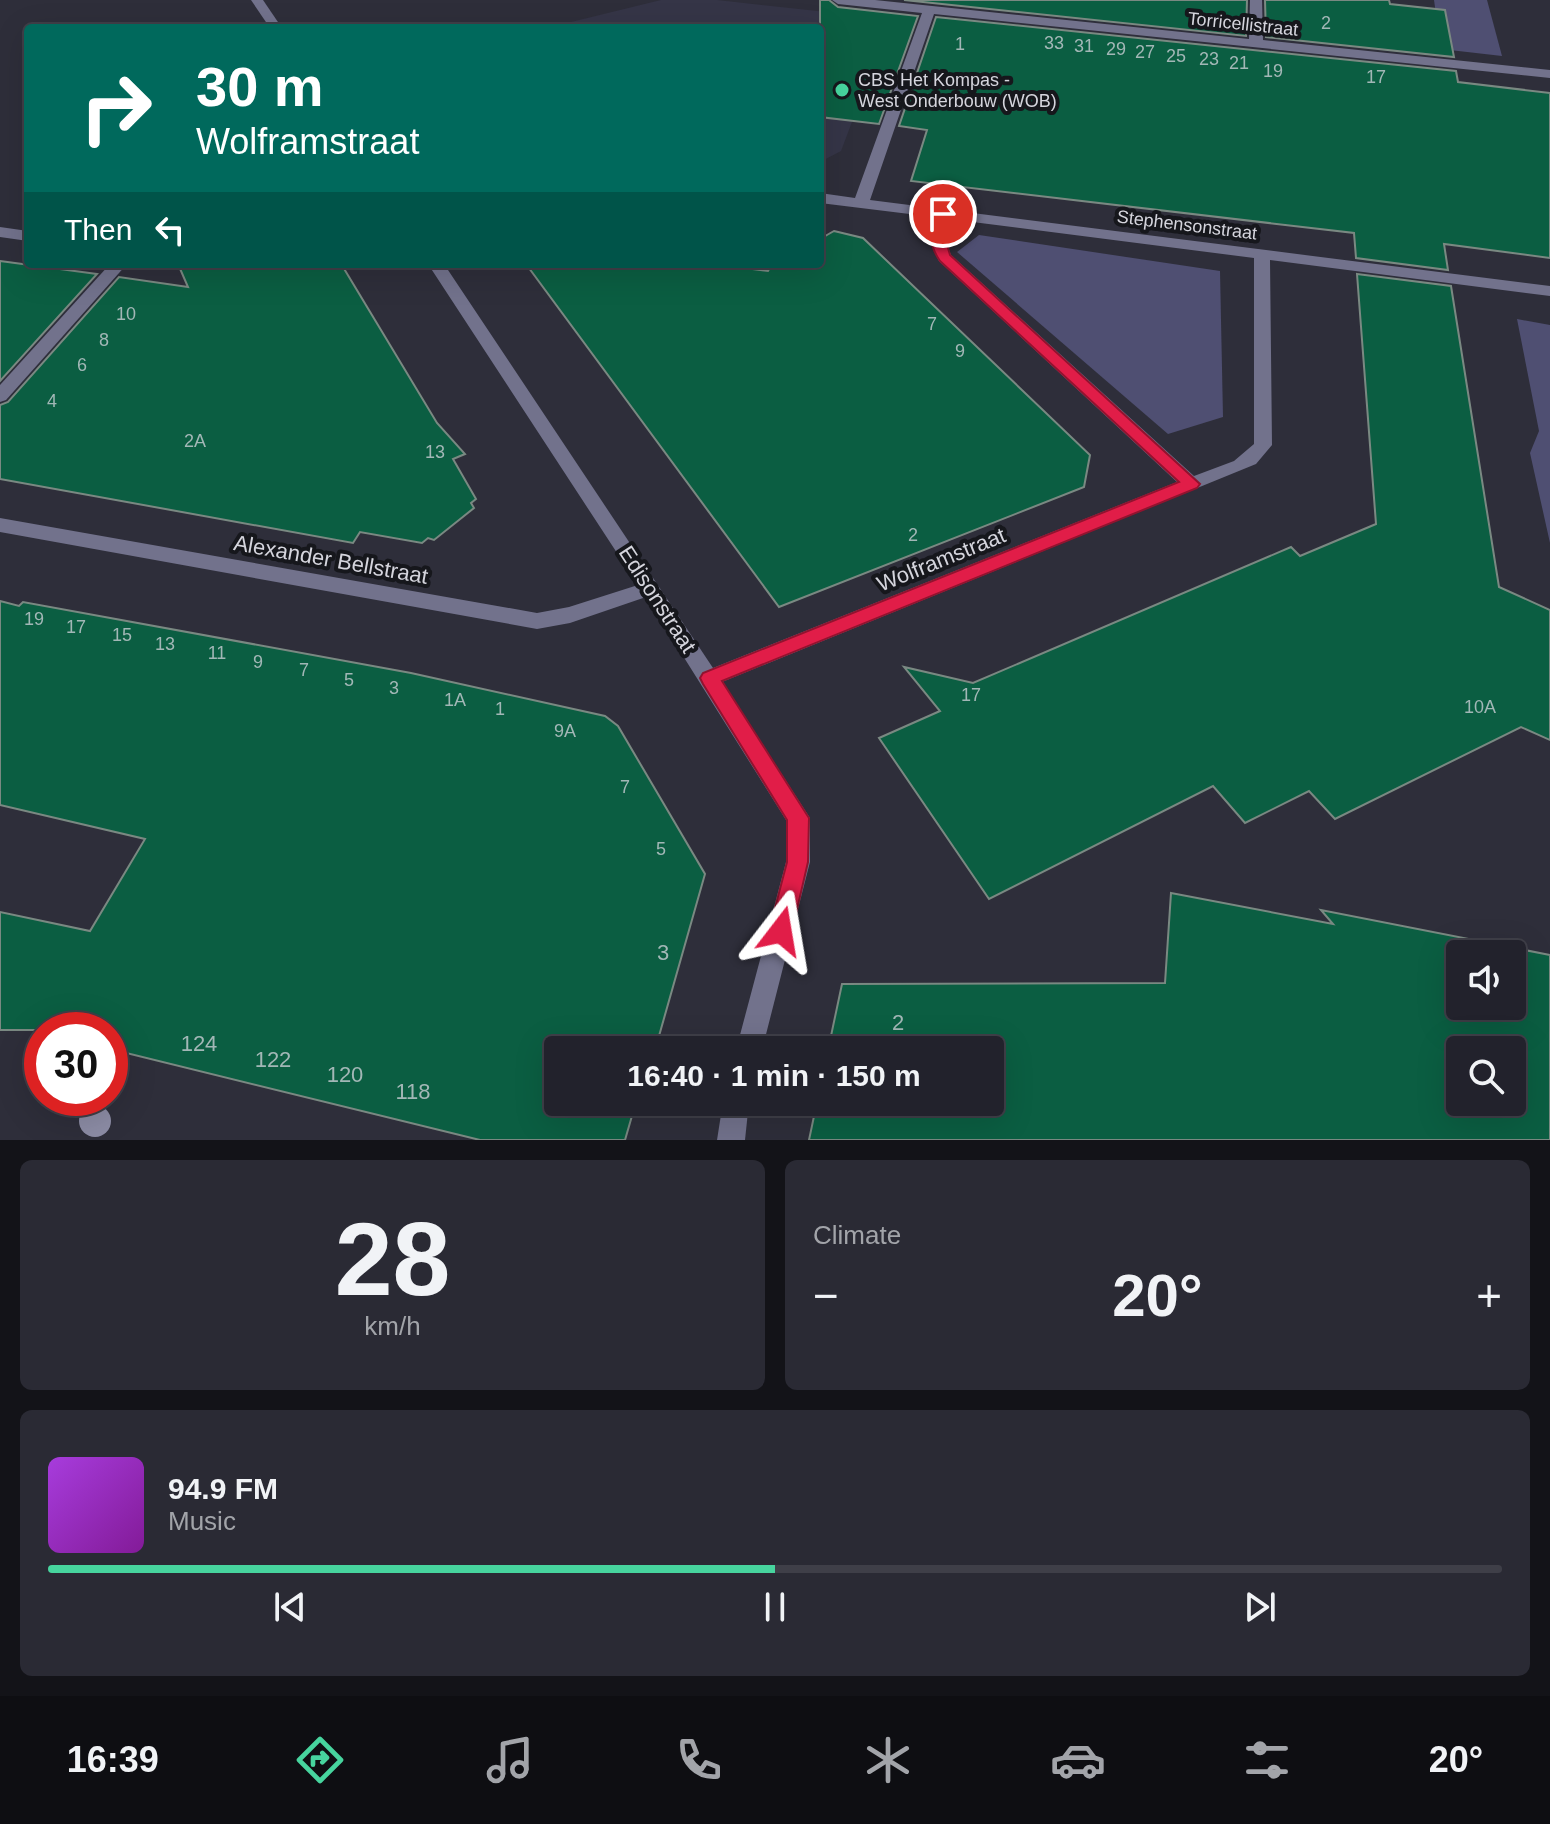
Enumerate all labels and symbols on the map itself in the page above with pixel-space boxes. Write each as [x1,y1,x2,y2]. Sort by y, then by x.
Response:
street label: Torricellistraat [1187,8,1299,40]
house number: 2 [1321,13,1331,33]
house number: 33 [1044,33,1064,53]
house number: 1 [955,34,965,54]
house number: 31 [1074,36,1094,56]
house number: 29 [1106,39,1126,59]
house number: 27 [1135,42,1155,62]
house number: 25 [1166,46,1186,66]
house number: 23 [1199,49,1219,69]
house number: 21 [1229,53,1249,73]
house number: 19 [1263,61,1283,81]
house number: 17 [1366,67,1386,87]
place label: CBS Het Kompas - West Onderbouw (WOB) [858,70,1057,111]
marker: CBS Het Kompas - West Onderbouw (WOB) [833,81,851,99]
pin [909,180,977,248]
street label: Stephensonstraat [1116,206,1258,244]
house number: 10 [116,304,136,324]
house number: 7 [927,314,937,334]
house number: 8 [99,330,109,350]
house number: 9 [955,341,965,361]
house number: 6 [77,355,87,375]
house number: 4 [47,391,57,411]
house number: 2A [184,431,206,451]
house number: 13 [425,442,445,462]
street label: Wolframstraat [873,522,1009,597]
house number: 2 [908,525,918,545]
street label: Alexander Bellstraat [232,530,430,589]
street label: Edisonstraat [614,541,701,657]
house number: 19 [24,609,44,629]
house number: 17 [66,617,86,637]
house number: 15 [112,625,132,645]
house number: 13 [155,634,175,654]
house number: 11 [208,643,226,663]
house number: 9 [253,652,263,672]
house number: 7 [299,660,309,680]
house number: 5 [344,670,354,690]
house number: 3 [389,678,399,698]
house number: 17 [961,685,981,705]
house number: 1A [444,690,466,710]
house number: 10A [1464,697,1496,717]
house number: 1 [495,699,505,719]
house number: 9A [554,721,576,741]
house number: 7 [620,777,630,797]
house number: 5 [656,839,666,859]
position arrow [739,889,823,973]
house number: 3 [657,940,669,965]
house number: 2 [892,1010,904,1035]
speed limit sign: 30 [24,1012,128,1116]
house number: 124 [181,1031,217,1056]
house number: 122 [255,1047,291,1072]
house number: 120 [327,1062,363,1087]
house number: 118 [395,1079,431,1104]

